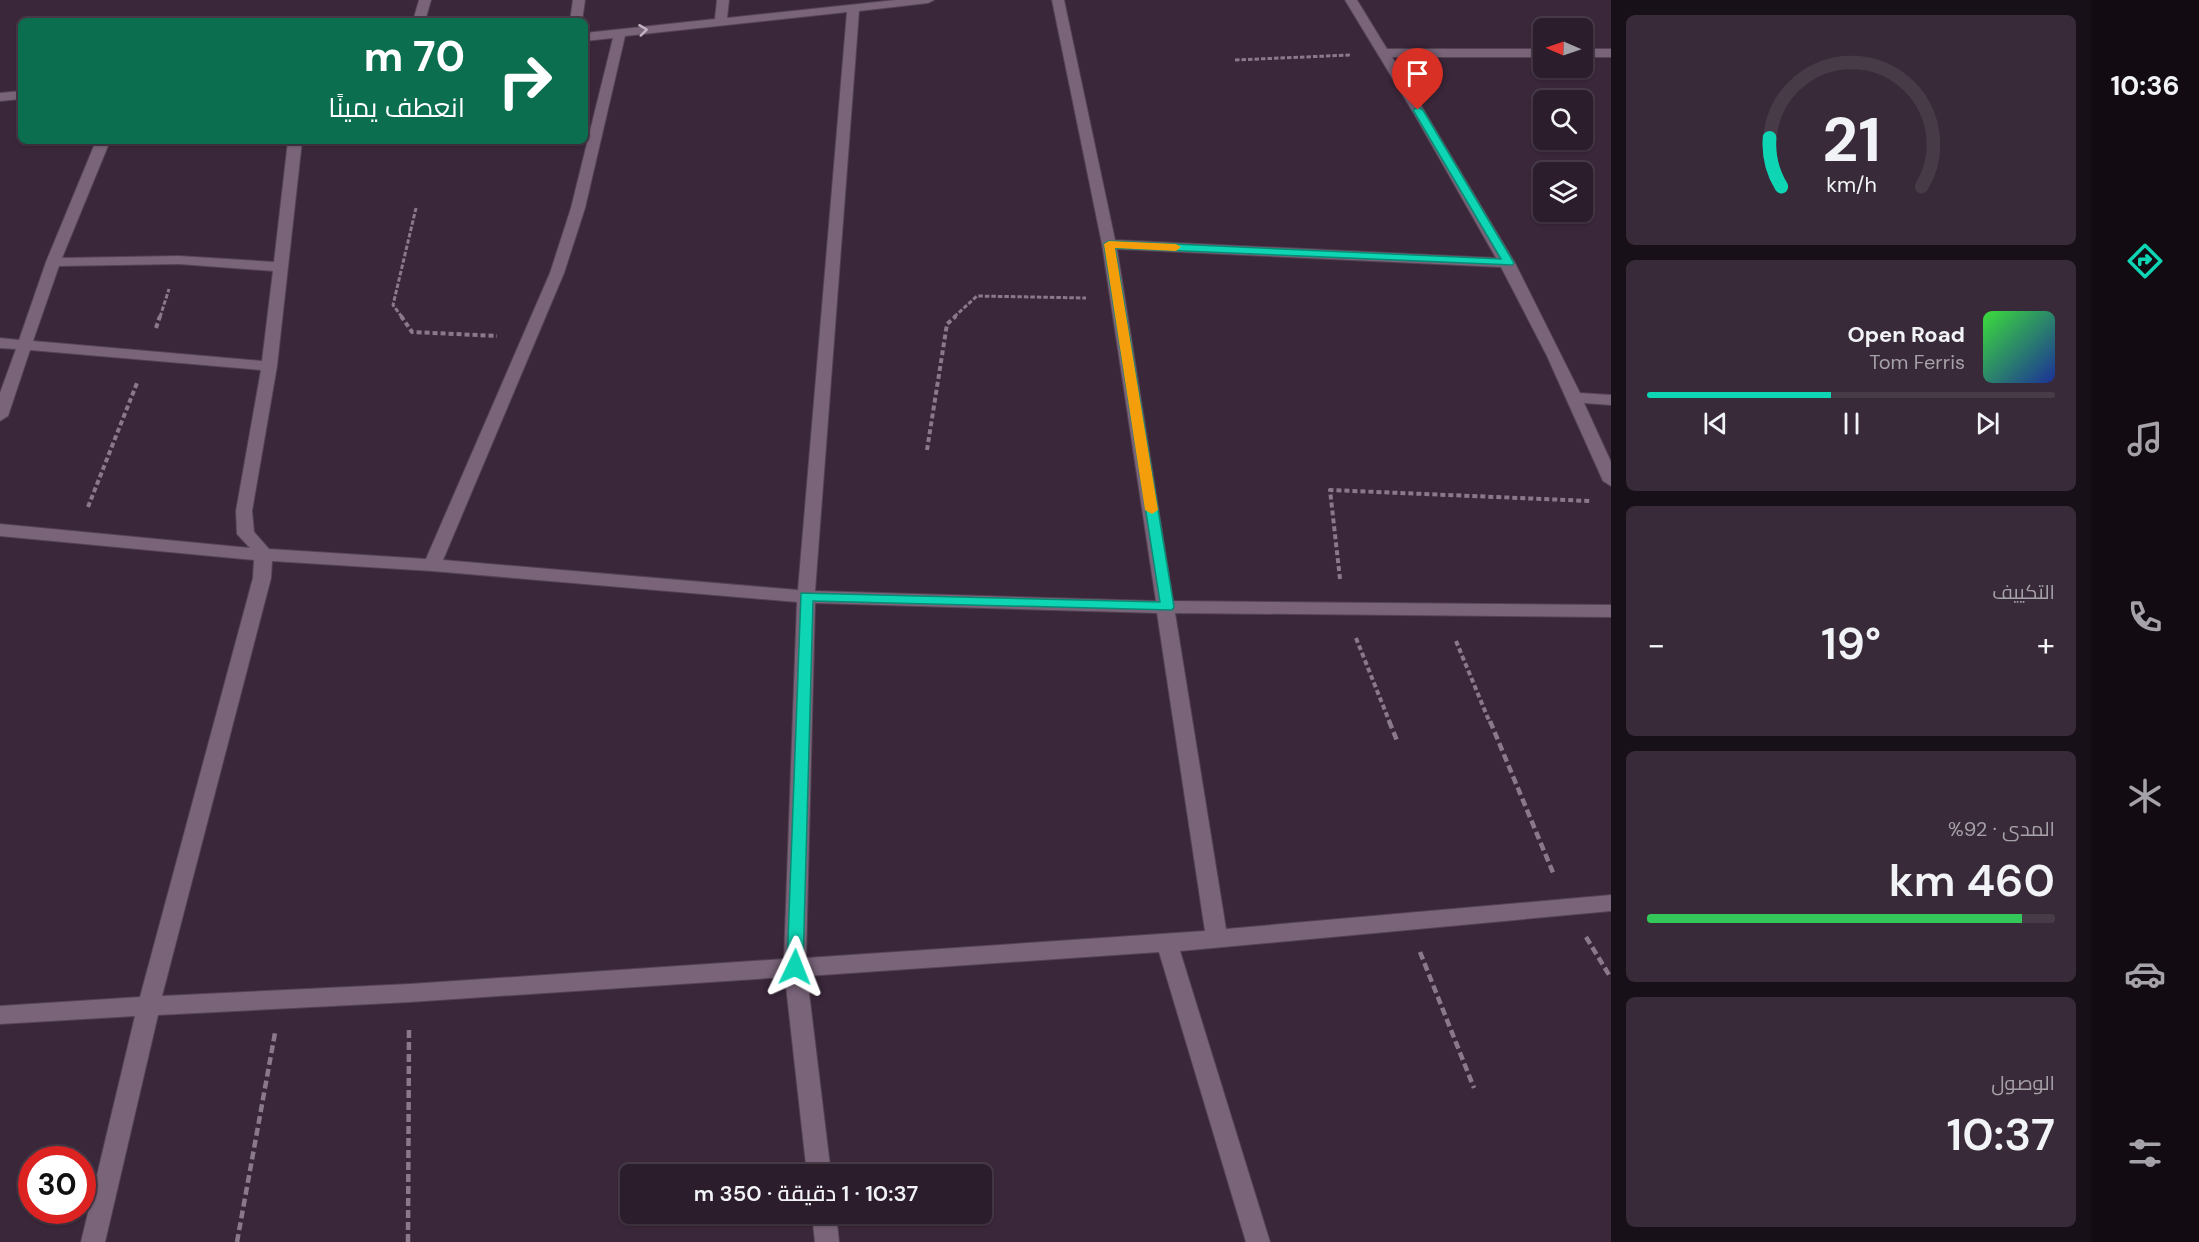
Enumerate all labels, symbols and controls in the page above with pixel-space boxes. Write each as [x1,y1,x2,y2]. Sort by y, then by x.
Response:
north arrow [1533,18,1593,78]
map controls [1533,18,1593,222]
one-way arrow [639,24,648,37]
text: 70 m [364,29,465,84]
icon: right [486,42,564,120]
pin [1392,48,1443,110]
icon: arrive [1401,57,1434,90]
text: 10:36 [2110,68,2180,103]
text: انعطف يمينًا [328,90,465,125]
button: search [1533,90,1593,150]
text: 21 [1822,99,1880,180]
button: layers [1533,162,1593,222]
text: km/h [1826,172,1876,200]
icon: directions [2124,240,2166,282]
text: Open Road [1847,320,1965,349]
text: Tom Ferris [1869,349,1965,375]
icon: previous [1699,407,1732,440]
icon: pause [1835,407,1868,440]
icon: next [1971,407,2004,440]
icon: music [2124,418,2166,460]
text: التكييف [1992,579,2055,605]
icon: phone [2124,596,2166,638]
text: 19° [1821,614,1881,673]
text: − [1647,623,1665,666]
text: + [2037,623,2055,666]
icon: climate [2124,775,2166,817]
text: المدى · 92% [1948,816,2055,842]
text: 460 km [1889,851,2055,910]
position arrow [763,935,827,999]
icon: car [2124,953,2166,995]
text: الوصول [1991,1070,2055,1096]
text: 10:37 [1947,1105,2055,1164]
icon: filters [2124,1132,2166,1174]
speed limit sign: 30 [18,1146,96,1224]
text: 10:37 · 1 دقيقة · 350 m [694,1179,918,1208]

